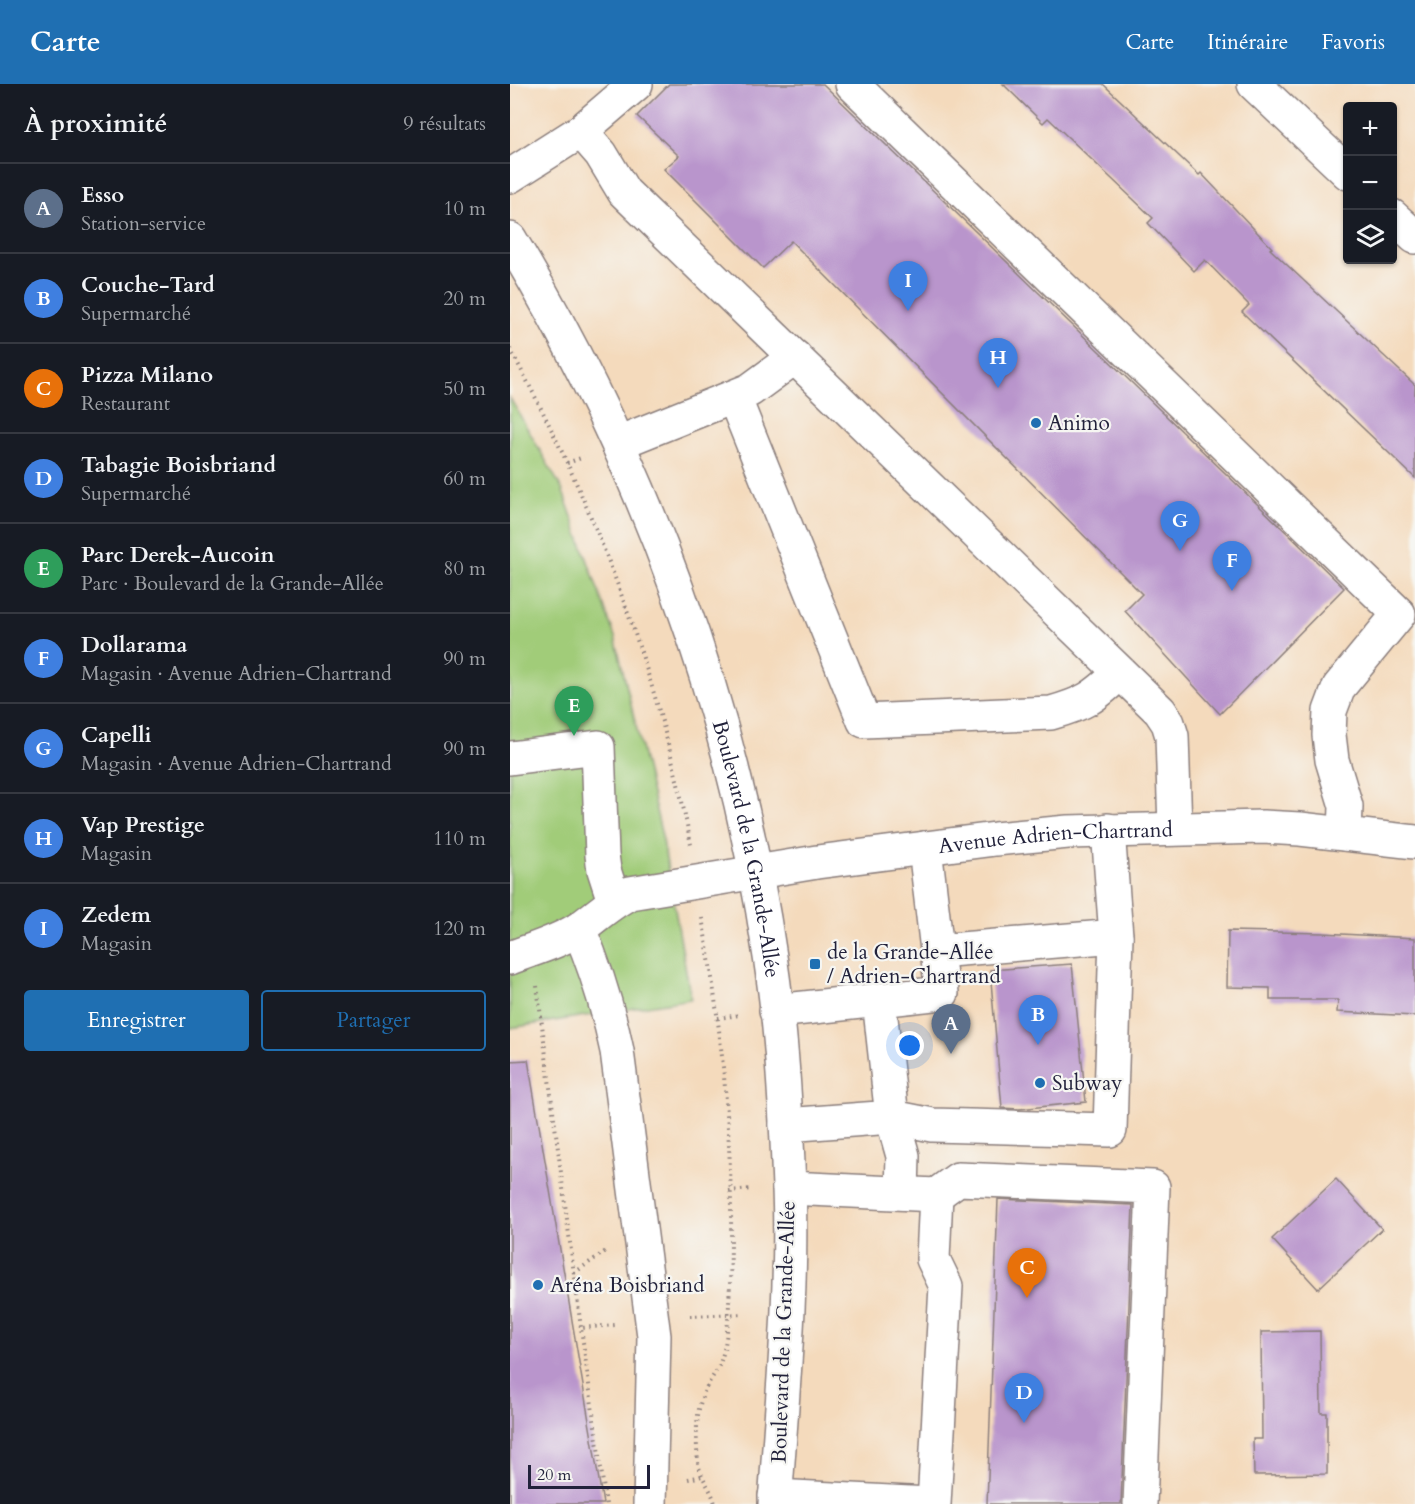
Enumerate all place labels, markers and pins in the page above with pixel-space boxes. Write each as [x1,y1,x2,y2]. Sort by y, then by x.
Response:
pin: I [888,262,928,311]
pin: H [978,338,1018,388]
place label: Animo [1048,409,1110,438]
marker: Animo [1029,416,1043,430]
pin: G [1160,502,1200,551]
pin: F [1212,542,1252,591]
pin: E [554,686,594,736]
place label: de la Grande-Allée / Adrien-Chartrand [827,938,1001,991]
marker: de la Grande-Allée / Adrien-Chartrand [808,957,822,971]
pin: B [1018,996,1058,1045]
pin: A [932,1004,970,1054]
place label: Subway [1052,1069,1122,1098]
marker: Subway [1033,1076,1047,1090]
pin: C [1008,1248,1046,1298]
place label: Aréna Boisbriand [550,1271,704,1300]
marker: Aréna Boisbriand [531,1278,545,1292]
pin: D [1004,1374,1044,1423]

